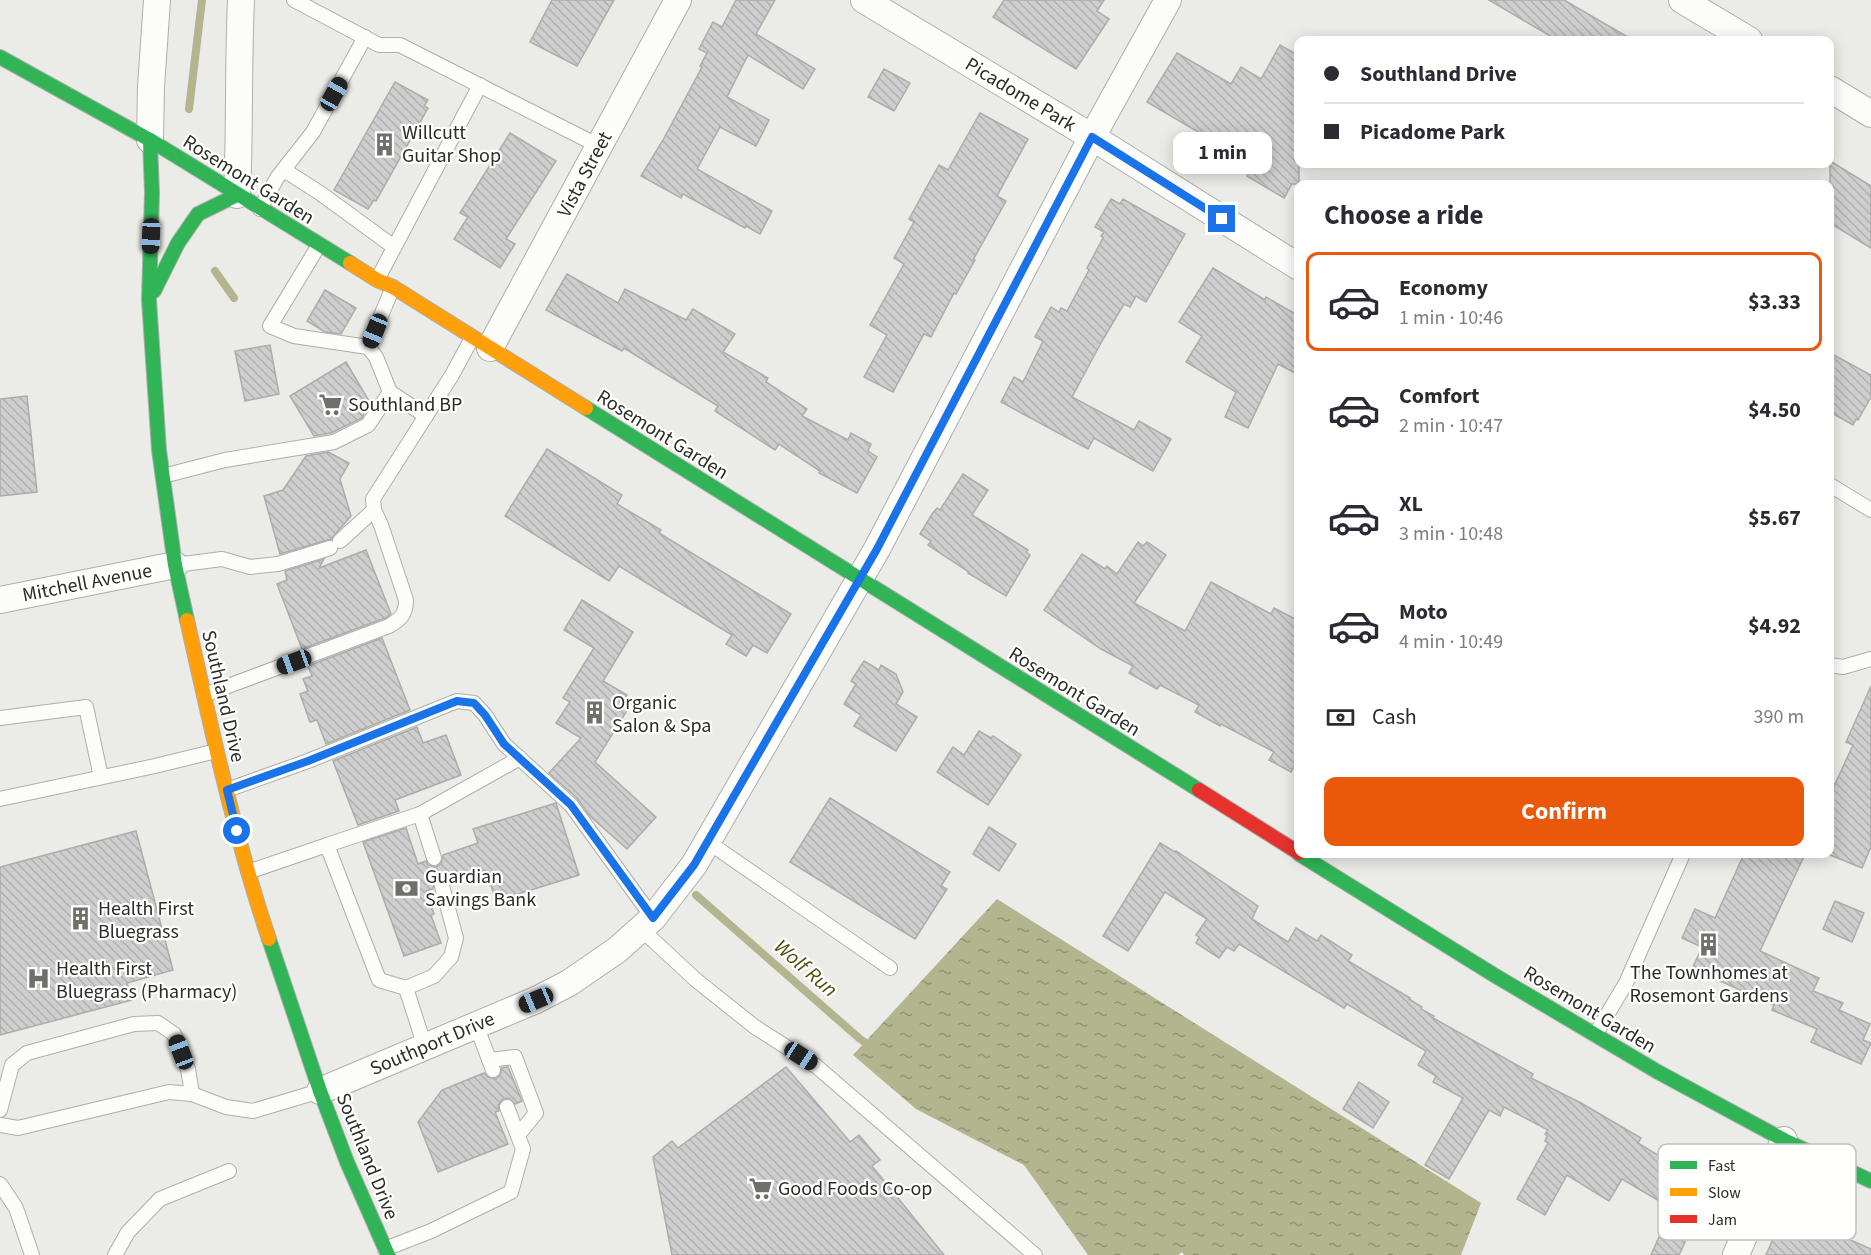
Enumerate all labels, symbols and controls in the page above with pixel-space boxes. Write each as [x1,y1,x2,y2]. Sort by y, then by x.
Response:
street label: Picadome Park [960,51,1081,139]
text: Southland Drive [1360,58,1517,90]
car [317,74,351,114]
text: Picadome Park [1360,116,1505,148]
place label: Willcutt Guitar Shop [402,119,501,170]
street label: Vista Street [551,126,619,222]
street label: Rosemont Garden [177,128,320,232]
building icon: Willcutt Guitar Shop [371,131,397,157]
callout: 1 min [1172,132,1272,174]
text: 1 min [1198,139,1247,167]
text: Choose a ride [1324,196,1484,235]
route end [1208,205,1235,232]
car [141,218,161,254]
text: Economy [1399,272,1488,304]
icon: car [1327,275,1381,329]
text: $3.33 [1748,286,1801,318]
text: 1 min · 10:46 [1399,304,1503,332]
car [360,311,390,351]
text: Comfort [1399,380,1480,412]
street label: Rosemont Garden [591,383,734,487]
icon: car [1327,383,1381,437]
supermarket icon: Southland BP [317,391,343,417]
place label: Southland BP [348,391,462,419]
text: $4.50 [1748,394,1801,426]
text: 2 min · 10:47 [1399,412,1503,440]
text: XL [1399,488,1423,520]
icon: car [1327,491,1381,545]
text: $5.67 [1748,502,1801,534]
text: 3 min · 10:48 [1399,520,1503,548]
street label: Mitchell Avenue [20,557,155,609]
text: Moto [1399,596,1448,628]
icon: car [1327,599,1381,653]
text: $4.92 [1748,610,1801,642]
street label: Southland Drive [194,627,252,765]
text: 4 min · 10:49 [1399,628,1503,656]
street label: Rosemont Garden [1003,640,1146,744]
car [274,647,314,677]
place label: Organic Salon & Spa [612,689,711,740]
building icon: Organic Salon & Spa [581,700,607,726]
icon: cash [1324,701,1357,734]
text: Cash [1372,701,1417,733]
text: 390 m [1754,703,1804,731]
button: Confirm [1324,777,1804,846]
route start [223,817,250,844]
place label: Guardian Savings Bank [425,863,536,914]
bank icon: Guardian Savings Bank [394,875,420,901]
place label: Health First Bluegrass [98,895,194,946]
building icon: Health First Bluegrass [67,906,93,932]
building icon: The Townhomes at Rosemont Gardens [1696,931,1722,957]
water label: Wolf Run [768,932,844,1004]
place label: Health First Bluegrass (Pharmacy) [56,955,237,1006]
street label: Rosemont Garden [1518,959,1661,1061]
place label: The Townhomes at Rosemont Gardens [1630,959,1788,1010]
hospital icon: Health First Bluegrass (Pharmacy) [25,966,51,992]
car [516,985,556,1015]
street label: Southport Drive [366,1005,499,1083]
car [166,1032,196,1072]
car [781,1039,821,1073]
street label: Southland Drive [329,1089,405,1224]
legend [1658,1144,1856,1240]
text: Fast [1708,1155,1736,1177]
supermarket icon: Good Foods Co-op [747,1175,773,1201]
place label: Good Foods Co-op [778,1175,932,1203]
text: Slow [1708,1182,1741,1204]
text: Jam [1708,1209,1737,1231]

